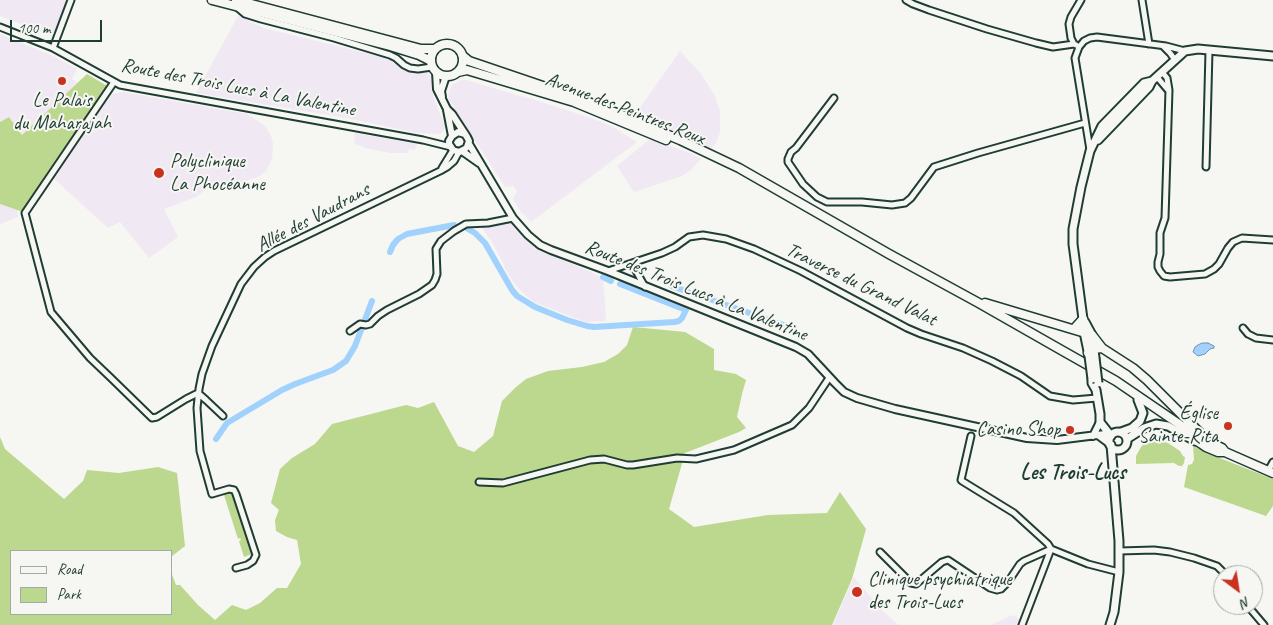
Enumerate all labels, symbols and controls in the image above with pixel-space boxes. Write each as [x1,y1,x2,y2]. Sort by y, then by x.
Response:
scale bar [12,10,105,42]
text: 100 m [18,19,50,38]
street label: Route des Trois Lucs à La Valentine [119,54,357,122]
street label: Avenue des Peintres Roux [542,68,708,150]
marker: Le Palais du Maharajah [56,75,68,87]
place label: Le Palais du Maharajah [13,89,111,136]
place label: Polyclinique La Phocéanne [170,150,265,197]
marker: Polyclinique La Phocéanne [152,166,166,180]
street label: Allée des Vaudrans [252,178,374,258]
street label: Route des Trois Lucs à La Valentine [581,235,811,347]
street label: Traverse du Grand Valat [782,238,940,332]
place label: Église Sainte-Rita [1138,402,1218,449]
place label: Casino Shop [976,418,1060,442]
marker: Église Sainte-Rita [1222,420,1234,432]
marker: Casino Shop [1064,424,1076,436]
district label: Les Trois-Lucs [1020,460,1126,486]
legend [10,550,172,615]
text: Road [57,560,82,579]
north arrow [1213,565,1263,615]
place label: Clinique psychiatrique des Trois-Lucs [868,568,1012,615]
text: Park [57,585,81,604]
marker: Clinique psychiatrique des Trois-Lucs [850,585,864,599]
text: N [1237,593,1254,612]

